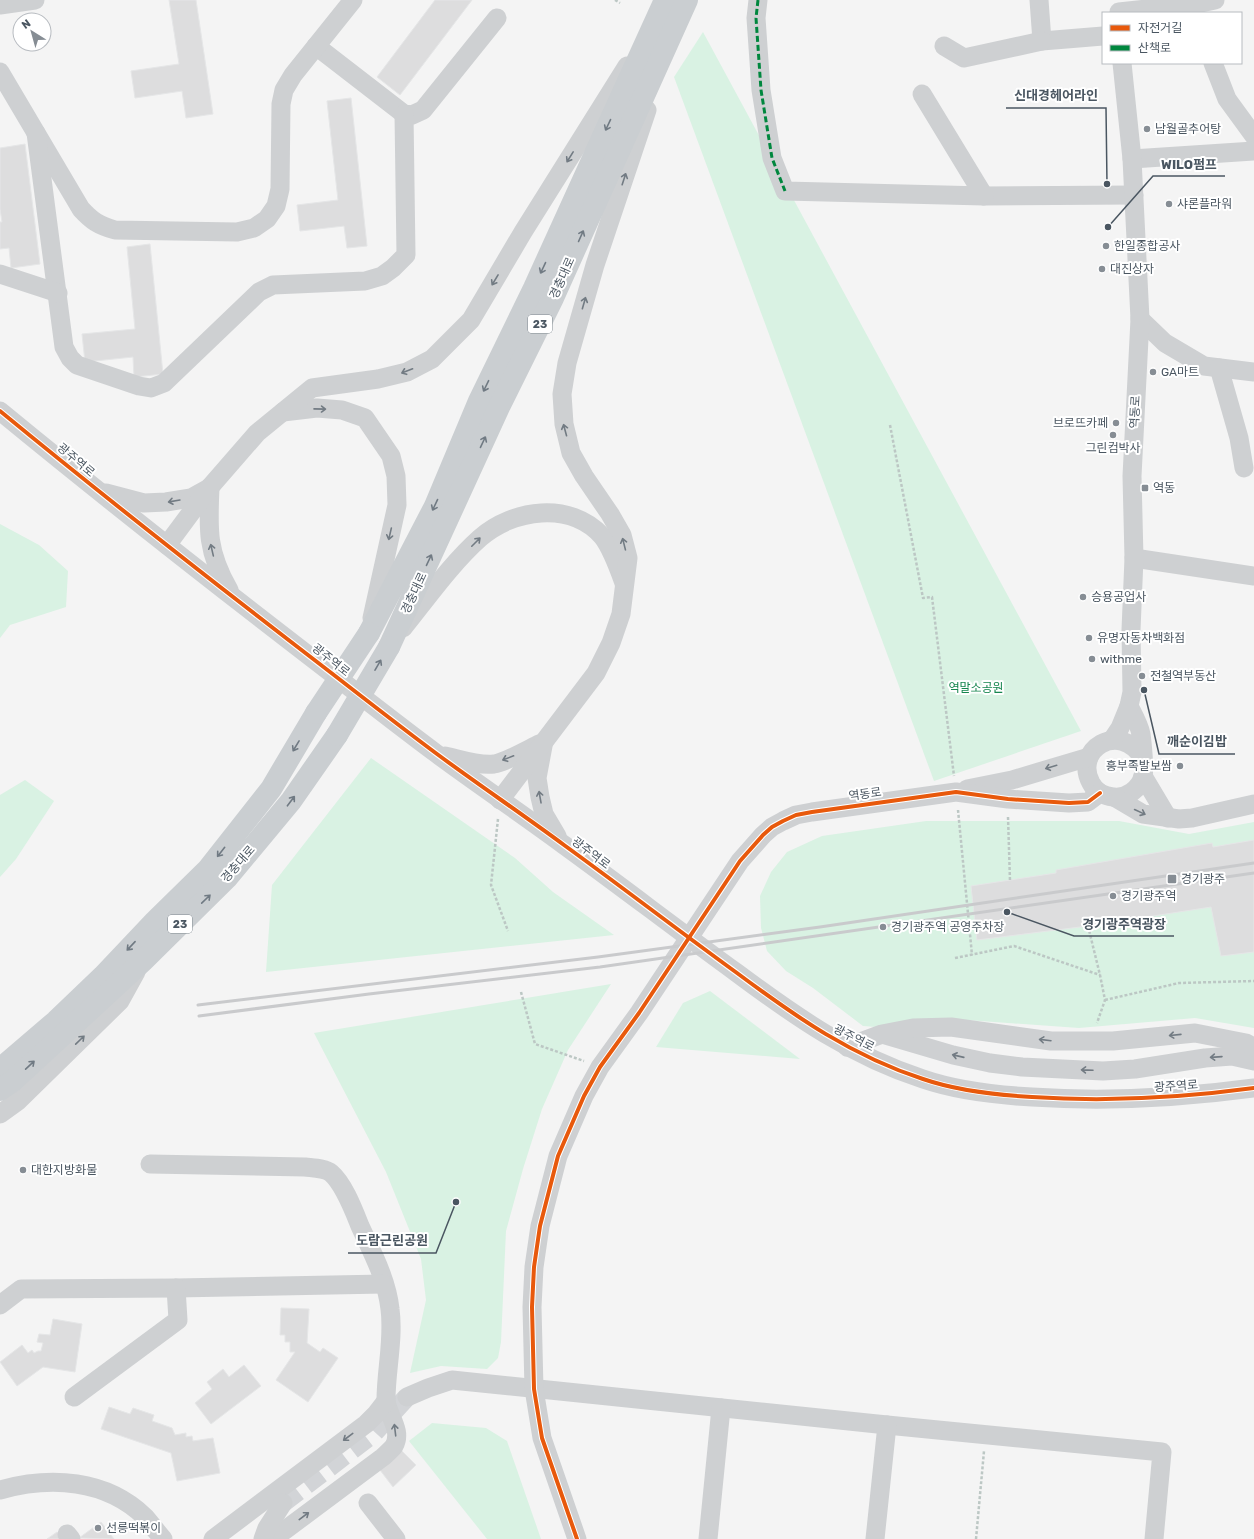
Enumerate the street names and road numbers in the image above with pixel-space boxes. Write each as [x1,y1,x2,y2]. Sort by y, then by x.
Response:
street label: 경충대로 [547,255,577,301]
road number: 23 [528,315,552,333]
street label: 역동로 [1127,395,1143,429]
street label: 광주역로 [55,440,97,480]
street label: 경충대로 [398,570,430,616]
street label: 광주역로 [309,641,353,679]
street label: 역동로 [848,785,882,803]
street label: 광주역로 [569,834,613,872]
street label: 경충대로 [218,843,258,885]
road number: 23 [168,915,192,933]
street label: 광주역로 [831,1022,877,1054]
street label: 광주역로 [1153,1077,1199,1095]

